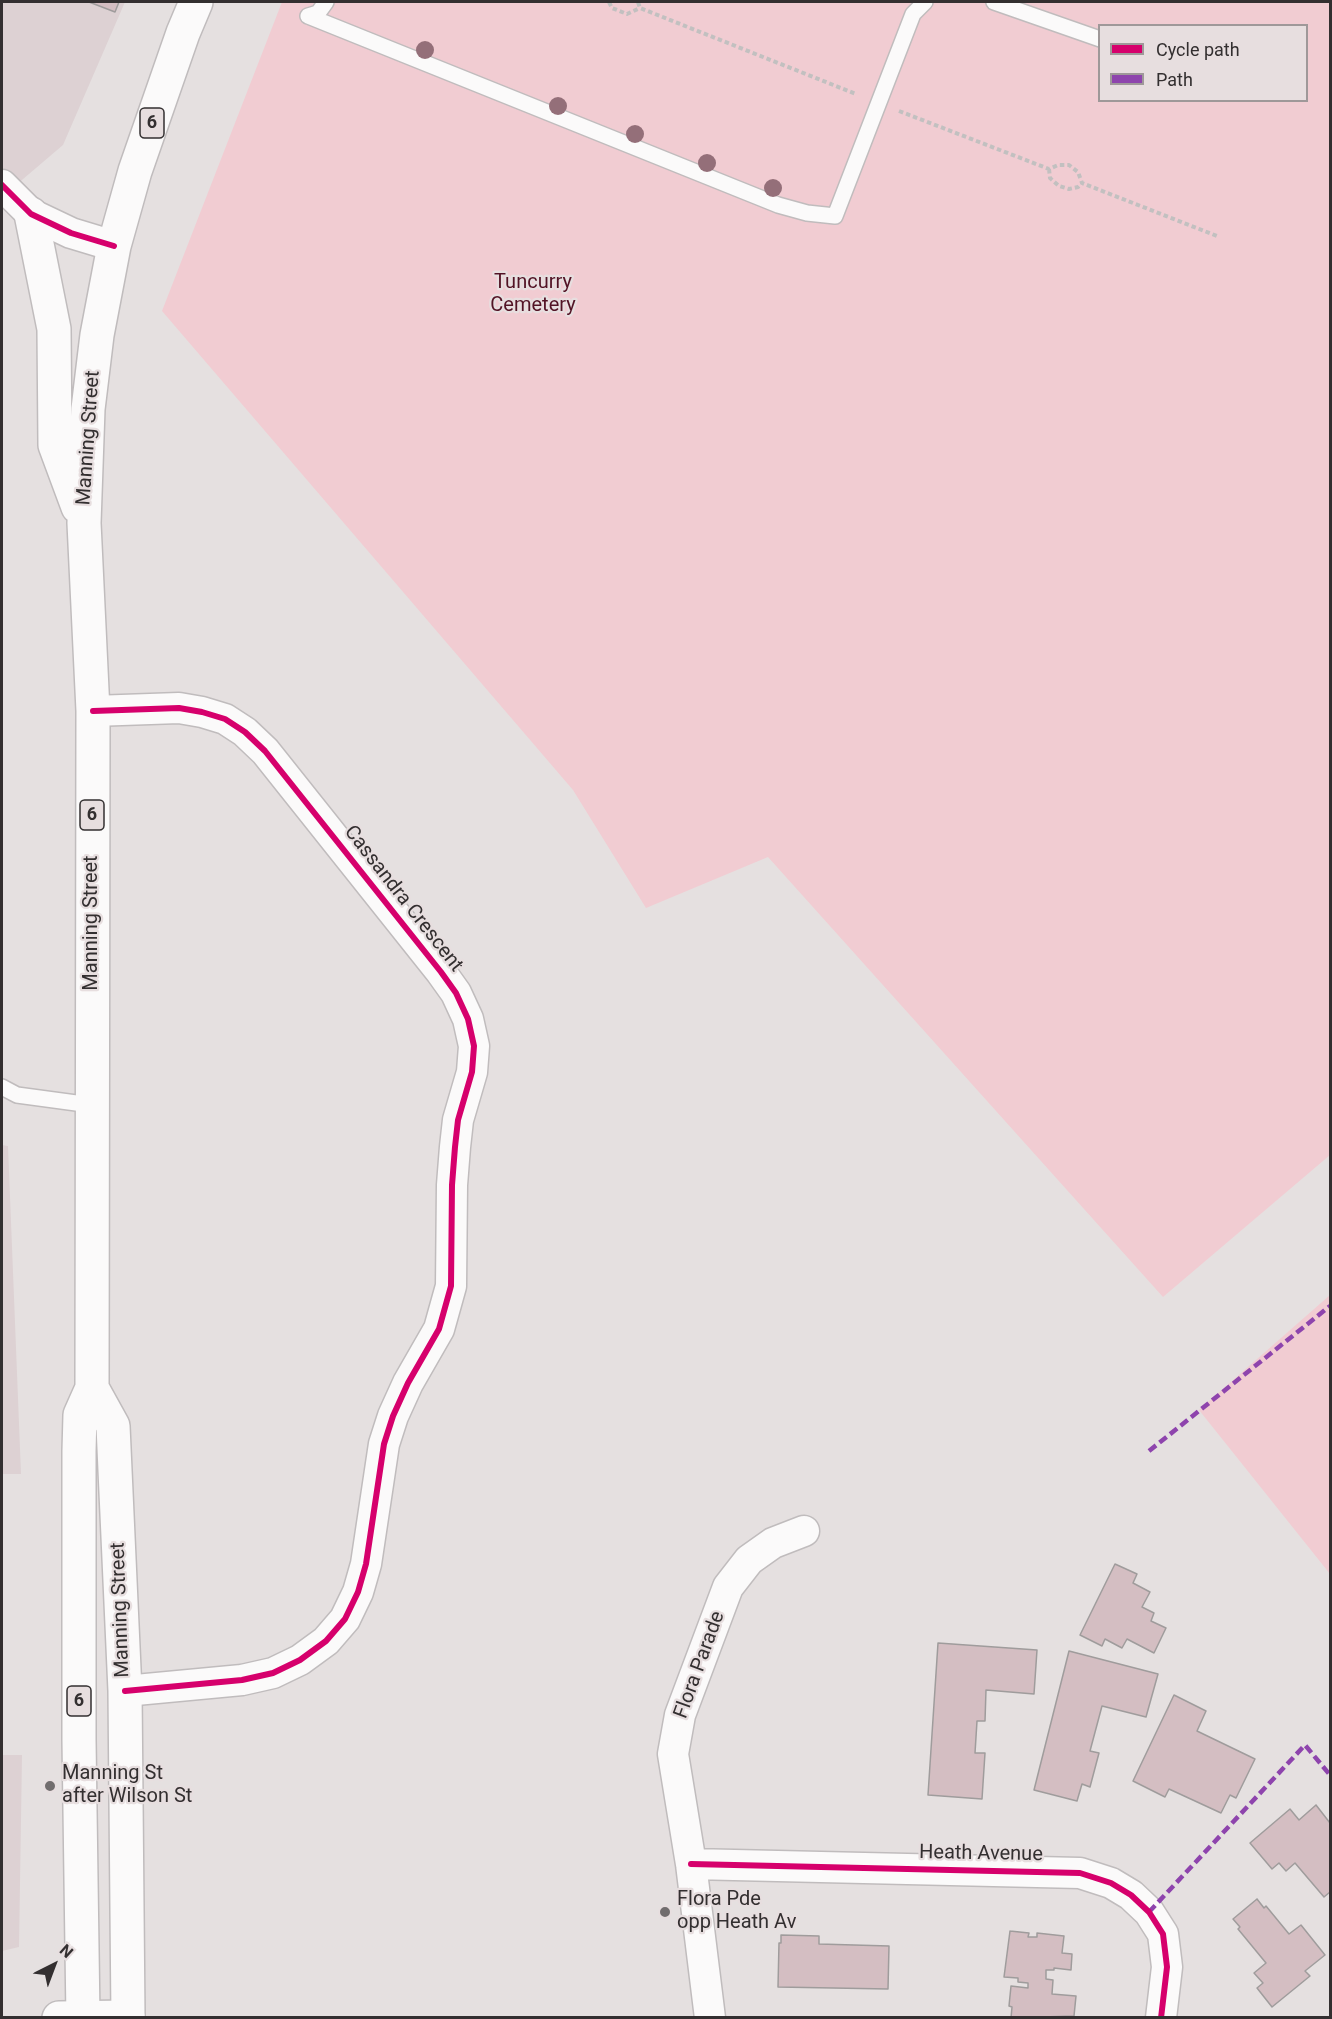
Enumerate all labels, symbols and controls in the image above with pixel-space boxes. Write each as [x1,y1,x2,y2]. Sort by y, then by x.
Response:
legend [1098,24,1308,102]
text: Cycle path [1156,39,1240,60]
text: Path [1156,69,1193,90]
road number: 6 [140,108,164,138]
park label: Tuncurry Cemetery [490,271,576,318]
street label: Manning Street [72,370,106,506]
road number: 6 [80,800,104,830]
street label: Cassandra Crescent [338,821,468,977]
street label: Manning Street [80,855,104,991]
street label: Manning Street [107,1542,135,1678]
street label: Flora Parade [670,1608,730,1722]
road number: 6 [67,1686,91,1716]
place label: Manning St after Wilson St [62,1762,192,1809]
marker: Manning St after Wilson St [43,1779,57,1793]
street label: Heath Avenue [919,1841,1043,1867]
place label: Flora Pde opp Heath Av [677,1888,796,1935]
marker: Flora Pde opp Heath Av [658,1905,672,1919]
north arrow [24,1935,84,1995]
text: N [56,1940,77,1962]

